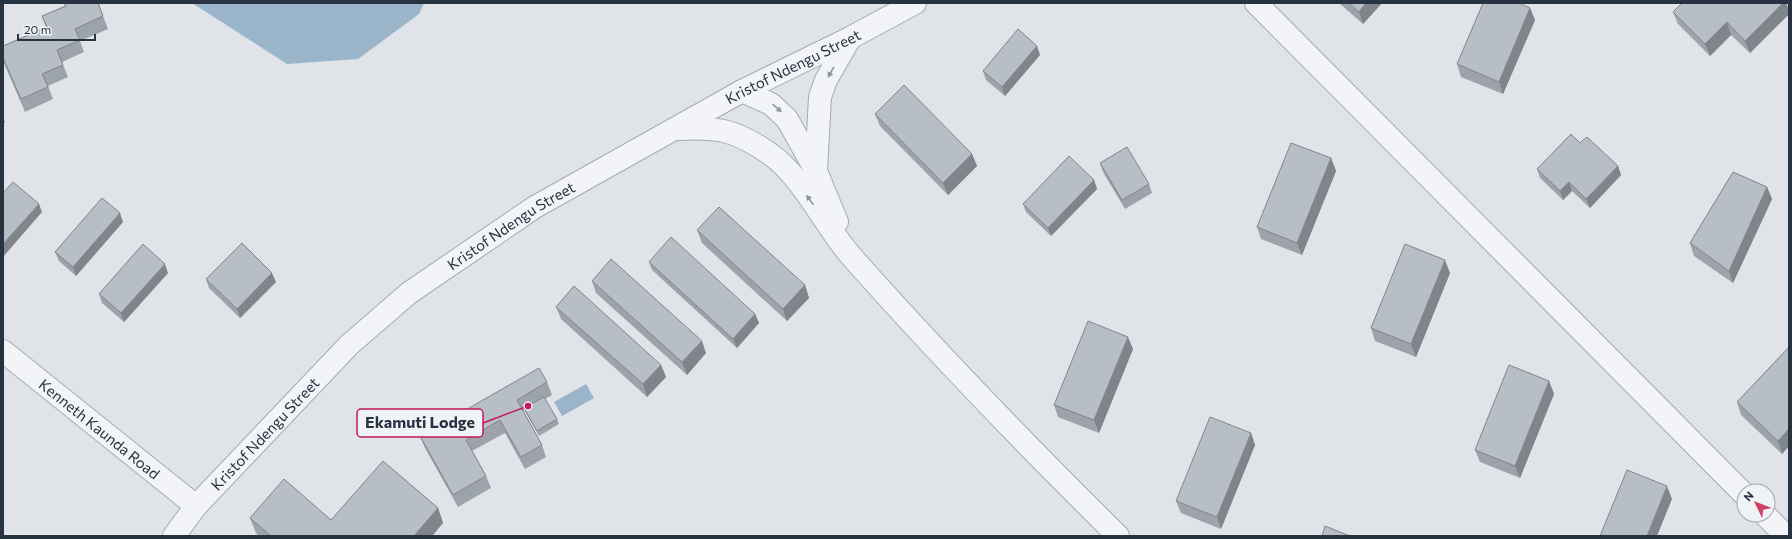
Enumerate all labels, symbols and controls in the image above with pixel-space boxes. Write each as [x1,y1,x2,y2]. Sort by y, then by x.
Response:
scale bar [18,16,95,42]
text: 20 m [24,22,51,36]
street label: Kristof Ndengu Street [722,25,864,108]
one-way arrow [827,66,834,77]
one-way arrow [772,104,782,113]
street label: Kristof Ndengu Street [443,178,578,273]
one-way arrow [806,195,814,206]
street label: Kristof Ndengu Street [207,374,323,494]
street label: Kenneth Kaunda Road [36,375,164,482]
callout: Ekamuti Lodge [357,409,483,437]
text: Ekamuti Lodge [365,412,475,431]
north arrow [1736,483,1776,523]
text: N [1741,488,1756,503]

